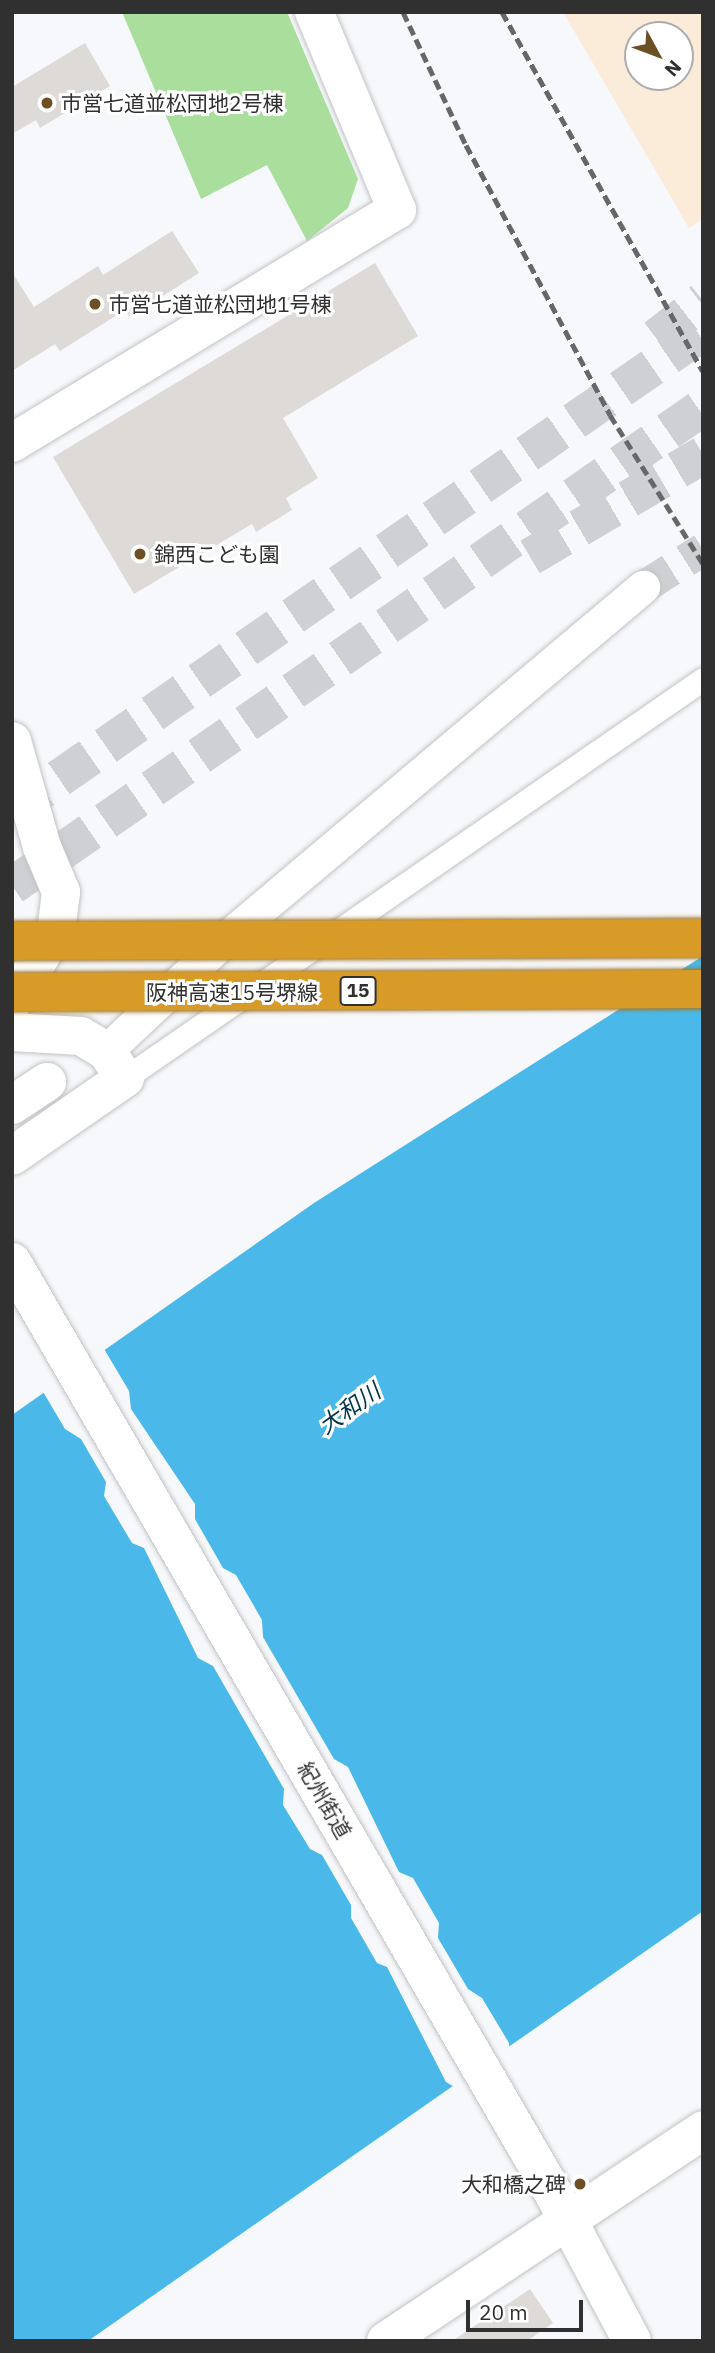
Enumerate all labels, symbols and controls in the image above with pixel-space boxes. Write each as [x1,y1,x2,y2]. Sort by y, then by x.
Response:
north arrow [624,21,694,91]
text: N [660,55,687,82]
place label: 市営七道並松団地2号棟 [61,90,284,116]
marker: 市営七道並松団地2号棟 [39,95,55,111]
place label: 市営七道並松団地1号棟 [109,291,332,317]
marker: 市営七道並松団地1号棟 [87,296,103,312]
place label: 錦西こども園 [154,541,280,567]
marker: 錦西こども園 [132,546,148,562]
road number: 15 [339,976,377,1007]
street label: 阪神高速15号堺線 [146,979,318,1005]
water label: 大和川 [313,1377,385,1439]
street label: 紀州街道 [293,1757,357,1843]
place label: 大和橋之碑 [461,2171,566,2197]
marker: 大和橋之碑 [572,2176,588,2192]
scale bar [470,2286,587,2330]
text: 20 m [479,2298,528,2326]

